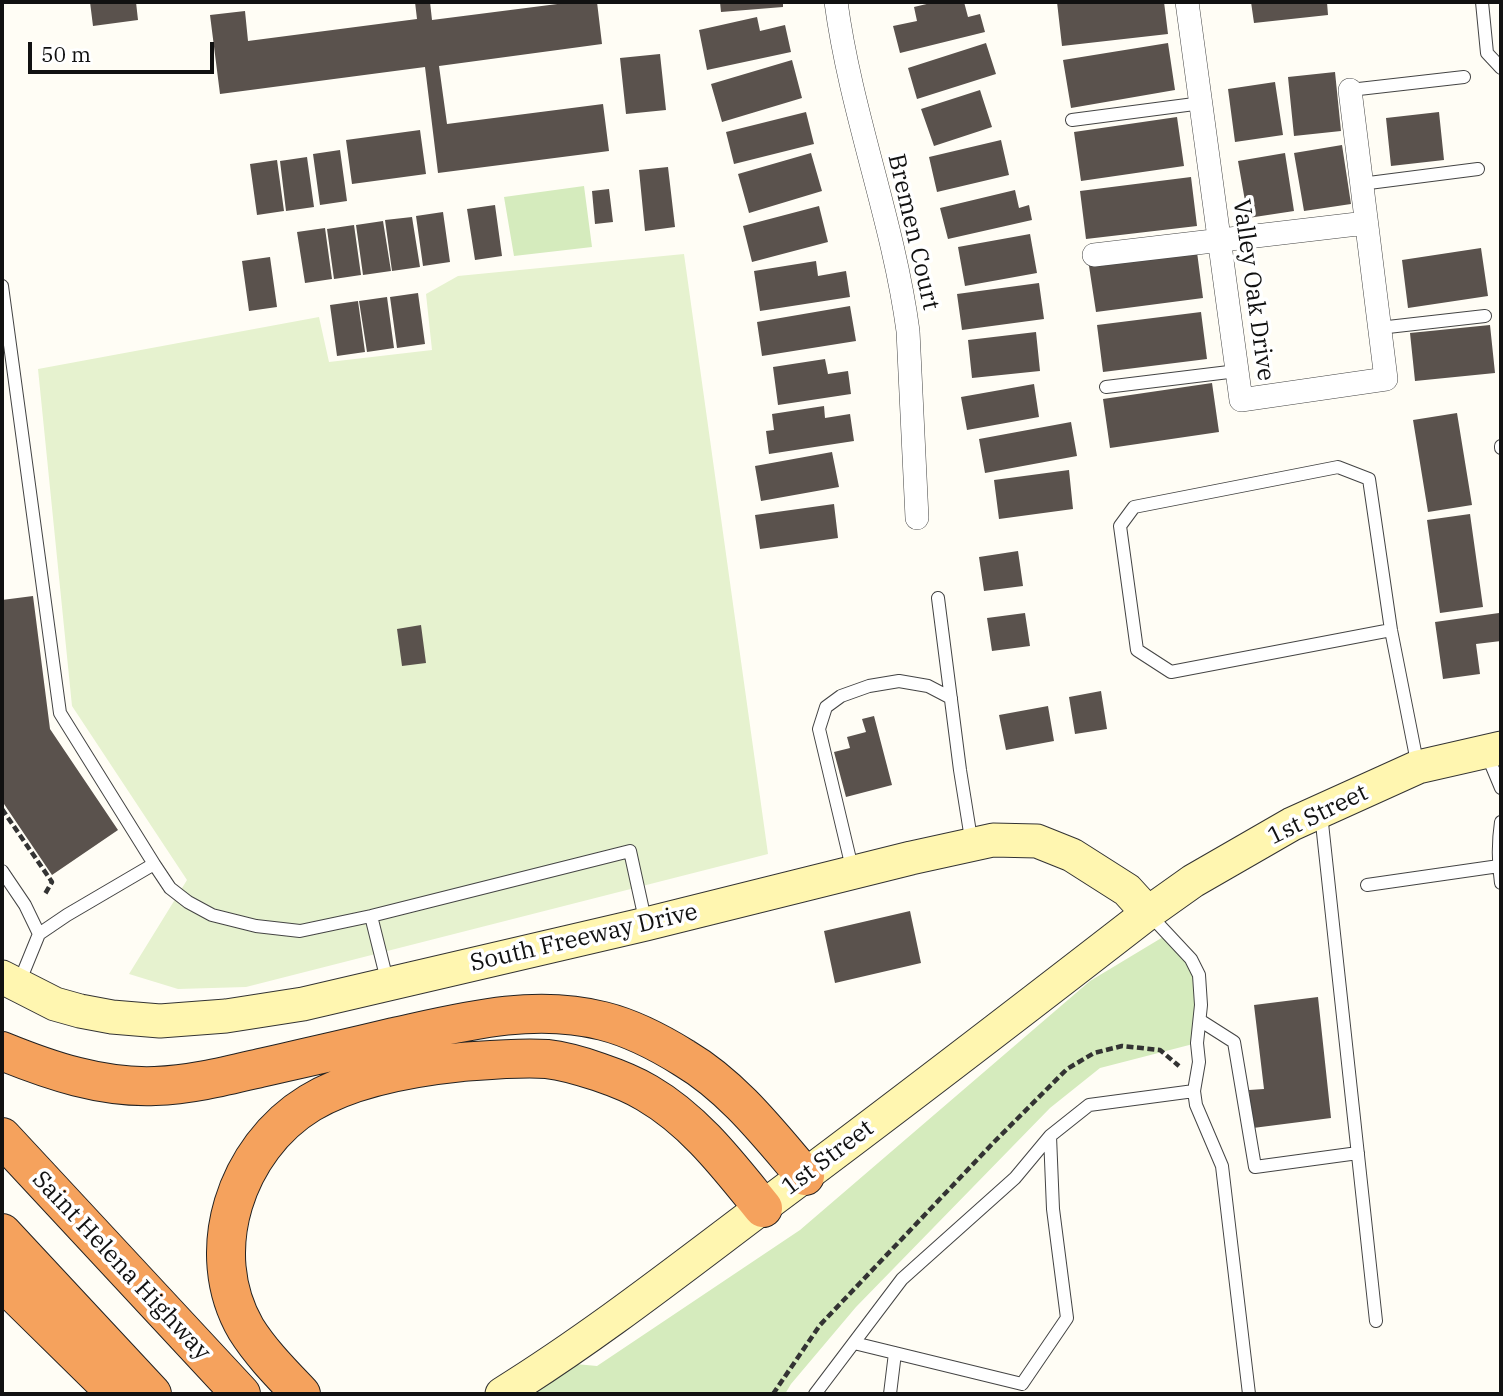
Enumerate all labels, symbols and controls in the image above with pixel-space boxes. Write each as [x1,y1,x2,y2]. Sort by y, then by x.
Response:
scale bar [32,28,217,72]
text: 50 m [41,40,91,68]
street label: Bremen Court [881,151,945,313]
street label: Valley Oak Drive [1226,197,1280,383]
street label: 1st Street [1263,779,1373,851]
street label: South Freeway Drive [467,898,701,978]
street label: 1st Street [776,1114,880,1202]
street label: Saint Helena Highway [26,1165,216,1367]

